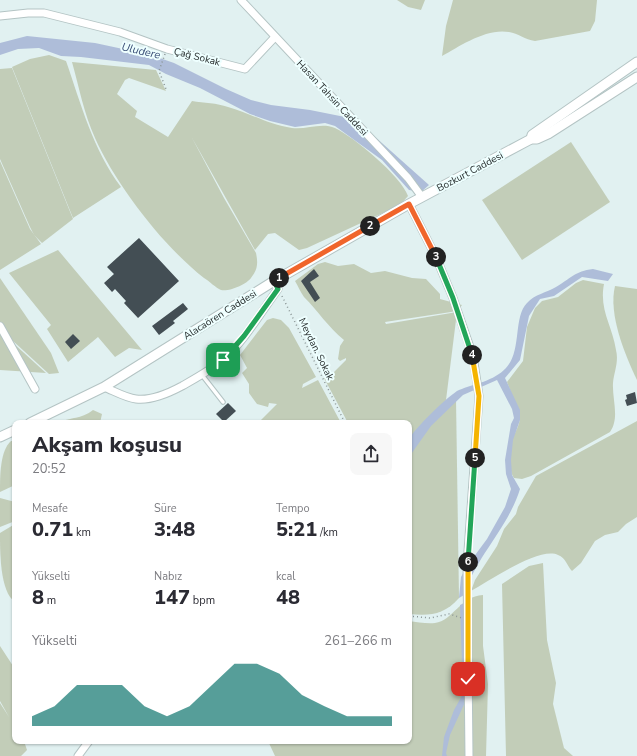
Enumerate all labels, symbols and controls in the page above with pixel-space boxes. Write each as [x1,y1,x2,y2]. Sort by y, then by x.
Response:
water label: Uludere [120,39,162,63]
street label: Çağ Sokak [172,44,223,70]
street label: Hasan Tahsin Caddesi [293,57,371,139]
street label: Bozkurt Caddesi [434,149,506,195]
pin: 2 [360,216,380,236]
text: 2 [367,218,373,233]
pin: 3 [426,247,446,267]
text: 3 [433,249,439,264]
pin: 1 [269,268,289,288]
text: 1 [276,270,282,285]
street label: Alacaören Caddesi [181,287,259,343]
street label: Meydan. Sokak [295,316,338,383]
pin [206,343,240,377]
pin: 4 [462,345,482,365]
text: 4 [469,347,475,362]
icon: arrive [212,349,234,371]
text: Akşam koşusu [32,430,182,460]
button: share [350,433,392,475]
pin: 5 [465,448,485,468]
text: 5 [472,450,478,465]
text: 20:52 [32,460,66,478]
text: Mesafe [32,501,68,516]
text: Süre [154,501,177,516]
text: Tempo [276,501,310,516]
text: 0.71 [32,516,73,543]
text: 3:48 [154,516,195,543]
text: 5:21 [276,516,317,543]
text: km [73,525,91,540]
text: /km [317,525,338,540]
pin: 6 [458,552,478,572]
text: 6 [465,554,471,569]
text: Yükselti [32,569,70,584]
text: Nabız [154,569,182,584]
text: kcal [276,569,296,584]
text: 8 [32,584,44,611]
text: 147 [154,584,190,611]
text: 48 [276,584,300,611]
text: m [44,593,56,608]
text: bpm [190,593,215,608]
text: Yükselti [32,632,77,650]
text: 261–266 m [324,632,392,650]
pin [451,662,485,696]
icon: check [457,668,479,690]

